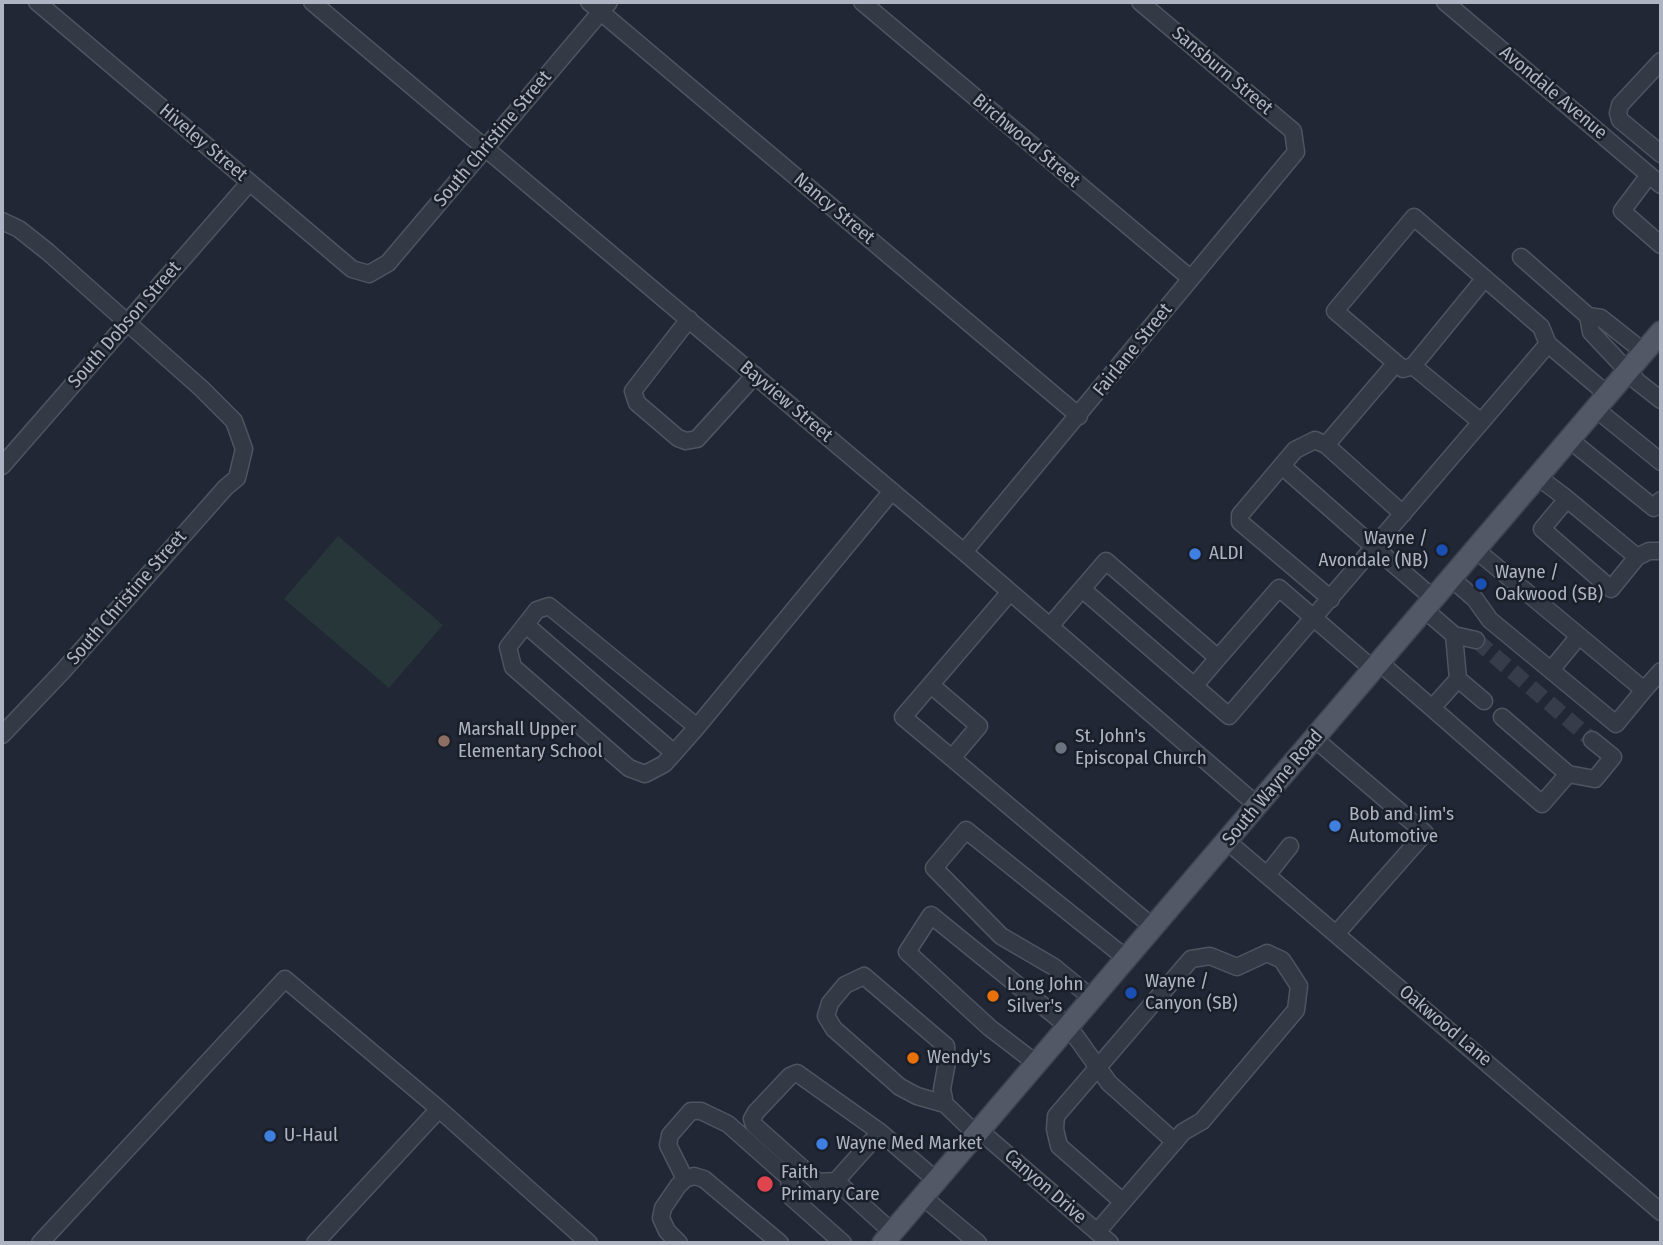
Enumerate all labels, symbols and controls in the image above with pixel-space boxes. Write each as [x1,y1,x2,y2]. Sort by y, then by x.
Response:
street label: Sansburn Street [1167,22,1277,120]
street label: Avondale Avenue [1495,41,1611,145]
street label: South Christine Street [429,66,557,212]
street label: Birchwood Street [968,89,1084,193]
street label: Hiveley Street [154,100,252,186]
street label: Nancy Street [789,169,879,249]
street label: South Dobson Street [64,257,186,393]
street label: Fairlane Street [1089,299,1177,401]
street label: Bayview Street [735,357,837,447]
street label: South Christine Street [62,526,192,670]
place label: Wayne / Avondale (NB) [1318,528,1428,572]
marker: Wayne / Avondale (NB) [1434,542,1450,558]
place label: ALDI [1209,543,1243,565]
marker: ALDI [1187,546,1203,562]
place label: Wayne / Oakwood (SB) [1495,562,1603,606]
marker: Wayne / Oakwood (SB) [1473,576,1489,592]
place label: Marshall Upper Elementary School [458,719,603,763]
street label: South Wayne Road [1218,725,1328,851]
place label: St. John's Episcopal Church [1075,726,1207,770]
marker: Marshall Upper Elementary School [436,733,452,749]
marker: St. John's Episcopal Church [1053,740,1069,756]
place label: Bob and Jim's Automotive [1349,804,1454,848]
marker: Bob and Jim's Automotive [1327,818,1343,834]
place label: Wayne / Canyon (SB) [1145,971,1238,1015]
place label: Long John Silver's [1007,974,1084,1018]
street label: Oakwood Lane [1394,981,1496,1071]
marker: Wayne / Canyon (SB) [1123,985,1139,1001]
marker: Long John Silver's [985,988,1001,1004]
place label: Wendy's [927,1047,991,1069]
marker: Wendy's [905,1050,921,1066]
place label: U-Haul [284,1125,338,1147]
marker: U-Haul [262,1128,278,1144]
place label: Wayne Med Market [836,1133,982,1155]
marker: Wayne Med Market [814,1136,830,1152]
street label: Canyon Drive [999,1145,1091,1229]
place label: Faith Primary Care [781,1162,880,1206]
marker: Faith Primary Care [755,1174,775,1194]

